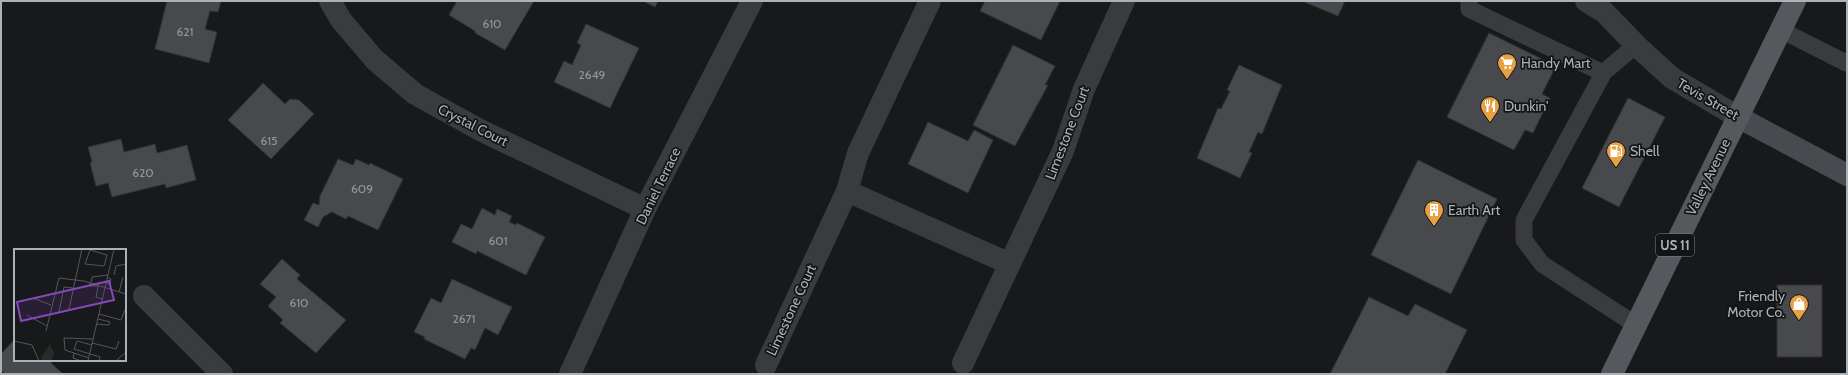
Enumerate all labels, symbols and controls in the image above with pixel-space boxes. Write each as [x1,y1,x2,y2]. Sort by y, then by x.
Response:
house number: 610 [482,16,502,31]
house number: 621 [176,24,194,39]
supermarket icon: Handy Mart [1496,52,1518,80]
place label: Handy Mart [1521,54,1591,72]
house number: 2649 [579,67,606,82]
street label: Tevis Street [1674,74,1742,124]
street label: Limestone Court [1041,84,1093,182]
restaurant icon: Dunkin' [1479,95,1501,123]
place label: Dunkin' [1504,97,1548,115]
street label: Crystal Court [435,100,511,150]
house number: 615 [260,133,278,148]
street label: Valley Avenue [1682,136,1734,218]
fuel station icon: Shell [1605,140,1627,168]
place label: Shell [1630,142,1660,160]
street label: Daniel Terrace [632,144,684,228]
house number: 620 [132,165,154,180]
house number: 609 [351,181,373,196]
building icon: Earth Art [1423,199,1445,227]
place label: Earth Art [1448,201,1500,219]
house number: 601 [488,233,508,248]
road number: US 11 [1656,234,1694,256]
inset map [14,249,126,361]
street label: Limestone Court [762,261,820,358]
place label: Friendly Motor Co. [1727,287,1785,321]
shop icon: Friendly Motor Co. [1788,293,1810,321]
house number: 610 [289,295,309,310]
house number: 2671 [453,311,475,326]

